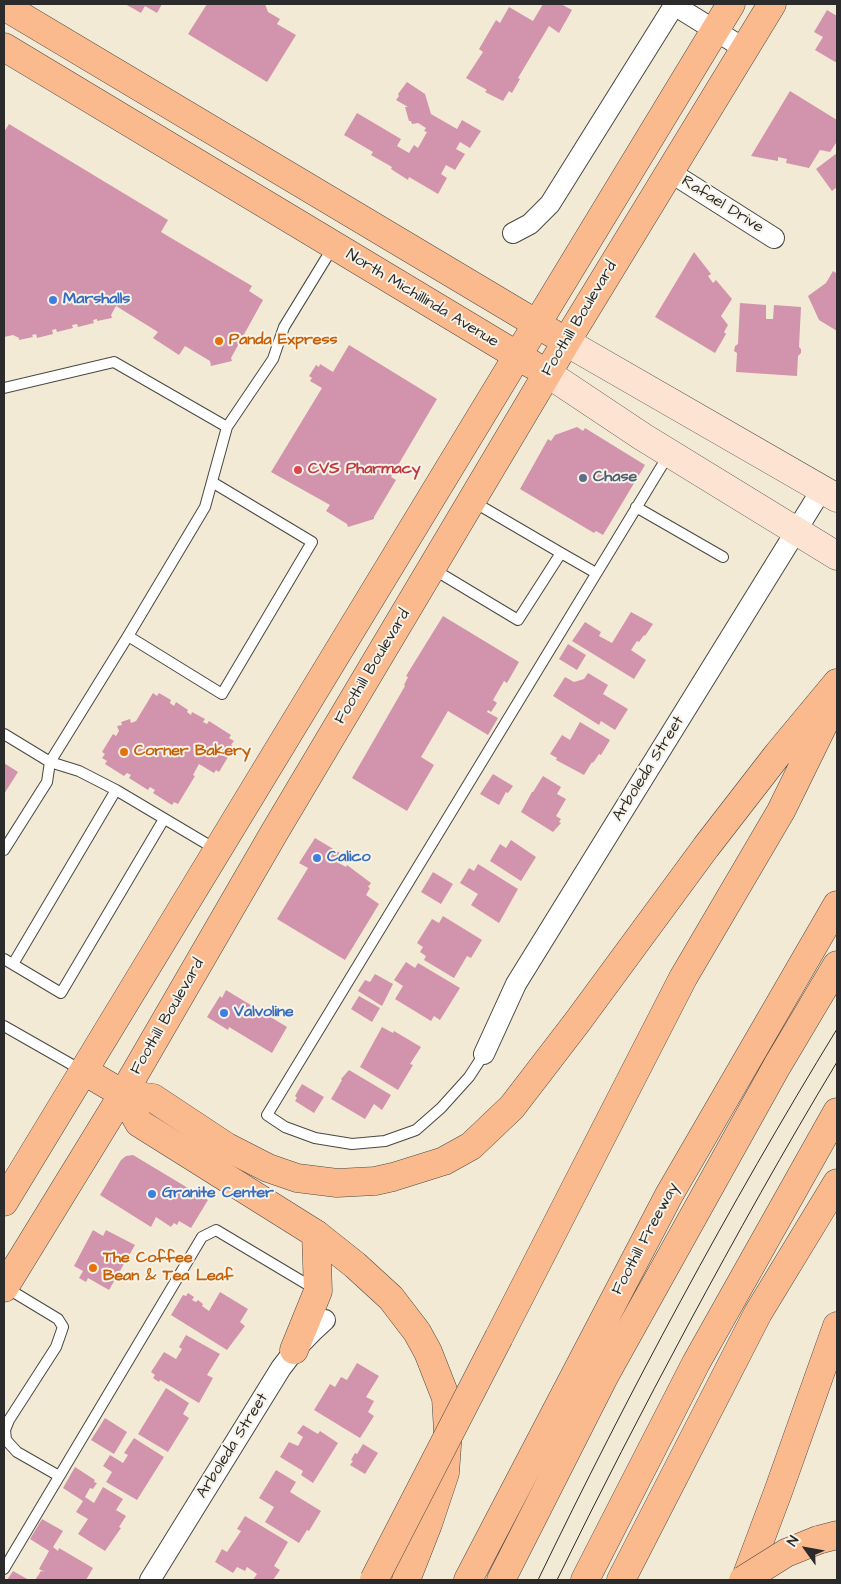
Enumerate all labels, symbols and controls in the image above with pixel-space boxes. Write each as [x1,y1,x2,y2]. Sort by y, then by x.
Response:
street label: Rafael Drive [677,172,767,238]
street label: North Michillinda Avenue [342,246,502,352]
street label: Foothill Boulevard [538,258,622,380]
place label: Marshalls [63,290,130,310]
marker: Marshalls [47,294,59,306]
place label: Panda Express [229,331,338,351]
marker: Panda Express [213,335,225,347]
place label: CVS Pharmacy [308,460,421,480]
marker: CVS Pharmacy [292,464,304,476]
place label: Chase [593,468,637,488]
marker: Chase [577,472,589,484]
street label: Foothill Boulevard [331,606,415,728]
street label: Arboleda Street [609,713,689,825]
place label: Corner Bakery [134,742,251,762]
marker: Corner Bakery [118,746,130,758]
place label: Calico [327,848,371,868]
marker: Calico [311,852,323,864]
street label: Foothill Boulevard [127,956,209,1078]
place label: Valvoline [234,1003,294,1023]
marker: Valvoline [218,1007,230,1019]
street label: Foothill Freeway [608,1180,684,1298]
place label: Granite Center [162,1184,274,1204]
marker: Granite Center [146,1188,158,1200]
place label: The Coffee Bean & Tea Leaf [103,1249,233,1287]
marker: The Coffee Bean & Tea Leaf [87,1262,99,1274]
street label: Arboleda Street [193,1390,273,1502]
north arrow [781,1524,831,1574]
text: N [782,1532,804,1550]

